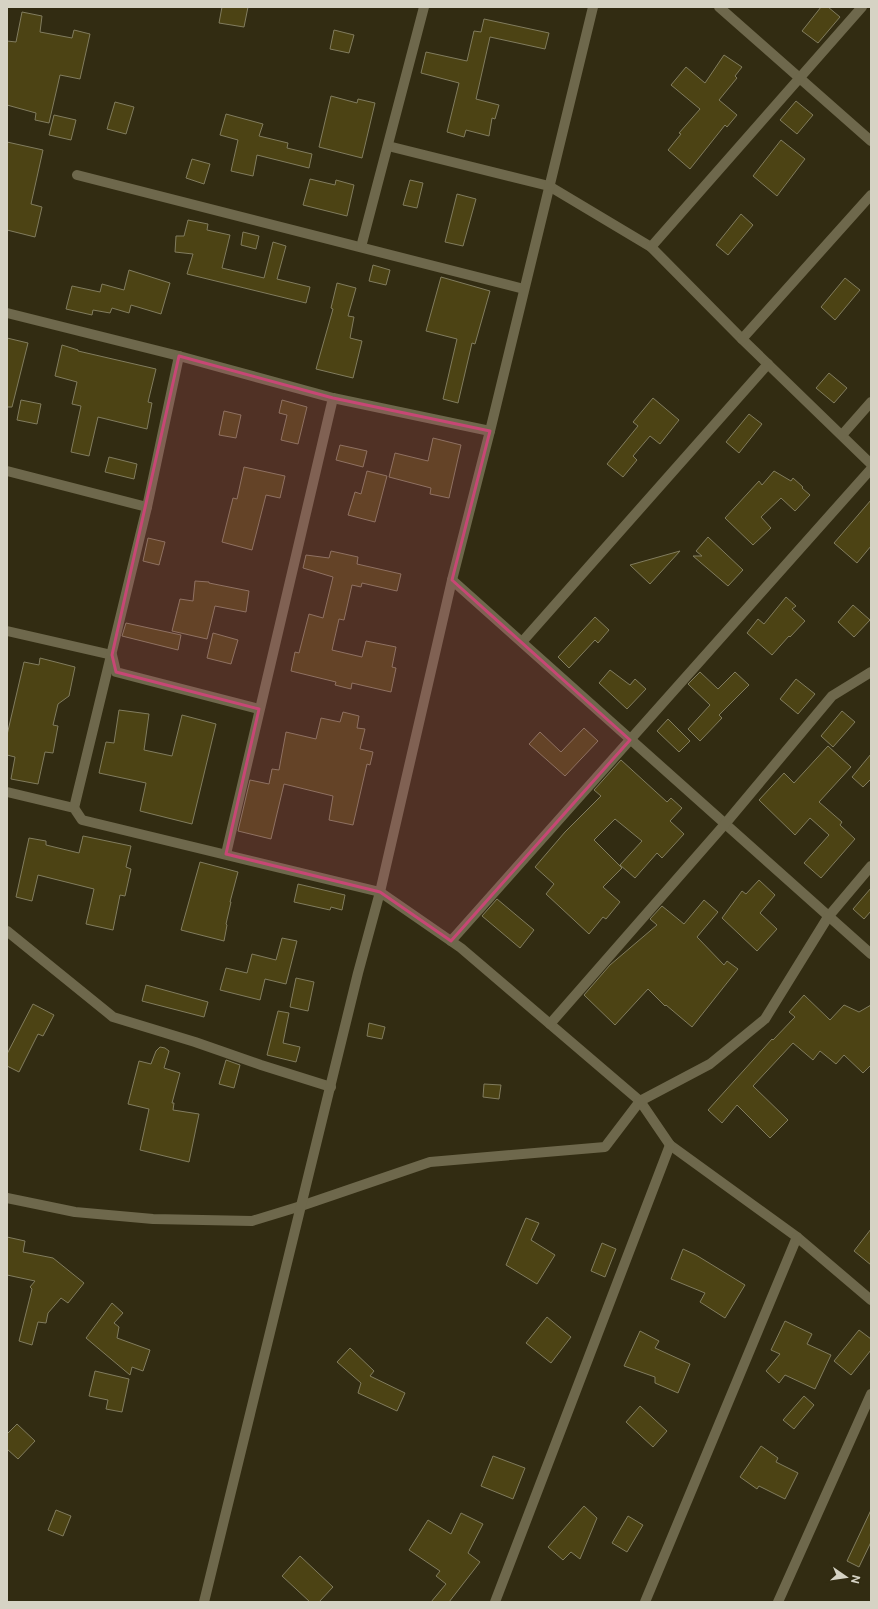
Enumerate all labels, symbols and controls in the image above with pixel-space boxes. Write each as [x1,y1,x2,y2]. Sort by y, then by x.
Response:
north arrow [826,1557,866,1597]
text: N [849,1574,863,1585]

